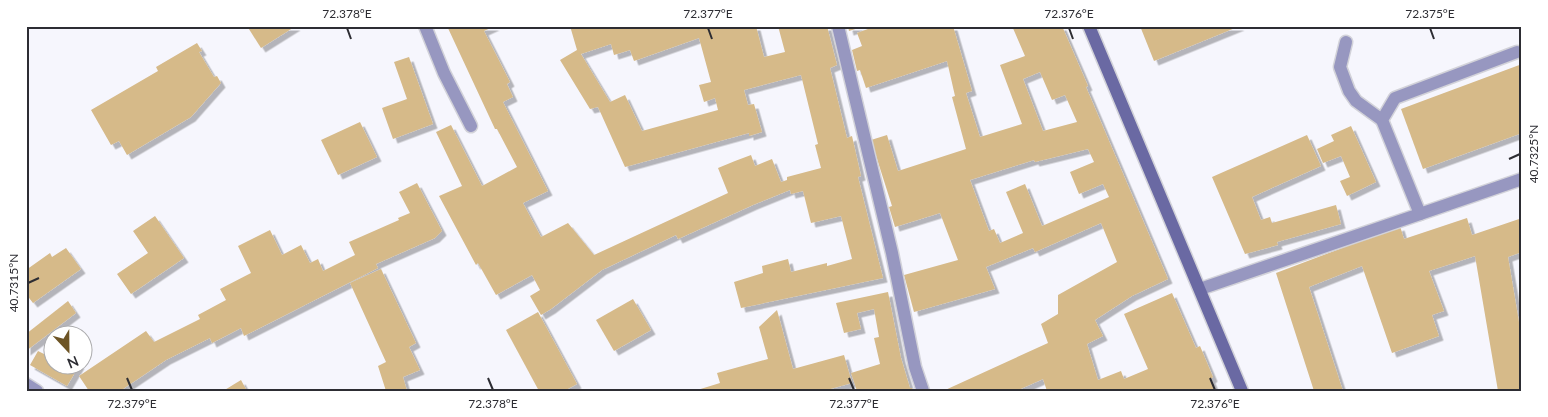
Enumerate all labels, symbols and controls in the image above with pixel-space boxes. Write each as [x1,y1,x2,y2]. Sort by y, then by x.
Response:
text: 72.378°E [322,6,372,21]
text: 72.377°E [683,6,733,21]
text: 72.376°E [1044,6,1094,21]
text: 72.375°E [1405,6,1455,21]
text: 40.7325°N [1526,125,1541,183]
text: 40.7315°N [6,254,21,312]
north arrow [42,324,92,374]
text: N [65,353,81,372]
text: 72.379°E [107,396,157,411]
text: 72.378°E [468,396,518,411]
text: 72.377°E [829,396,879,411]
text: 72.376°E [1190,396,1240,411]

